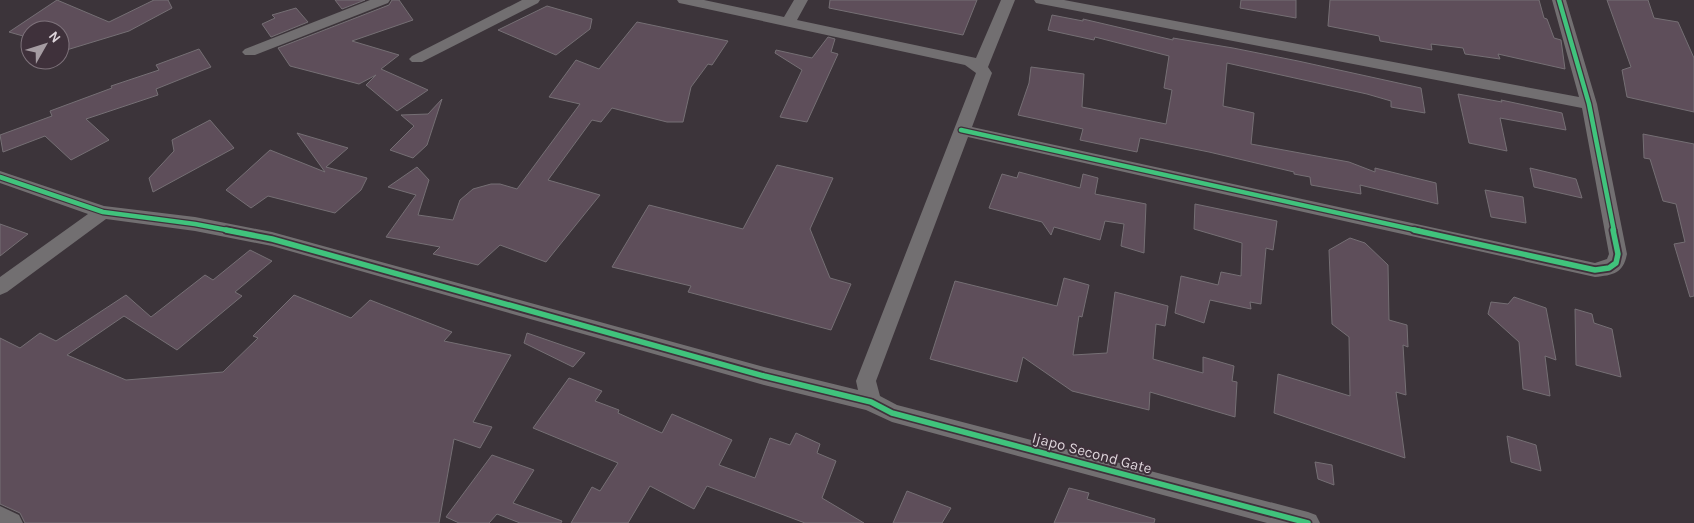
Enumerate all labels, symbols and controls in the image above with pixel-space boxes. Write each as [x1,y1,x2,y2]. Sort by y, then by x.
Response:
north arrow [20,20,70,70]
text: N [45,28,64,46]
street label: Ijapo Second Gate [1030,428,1154,478]

